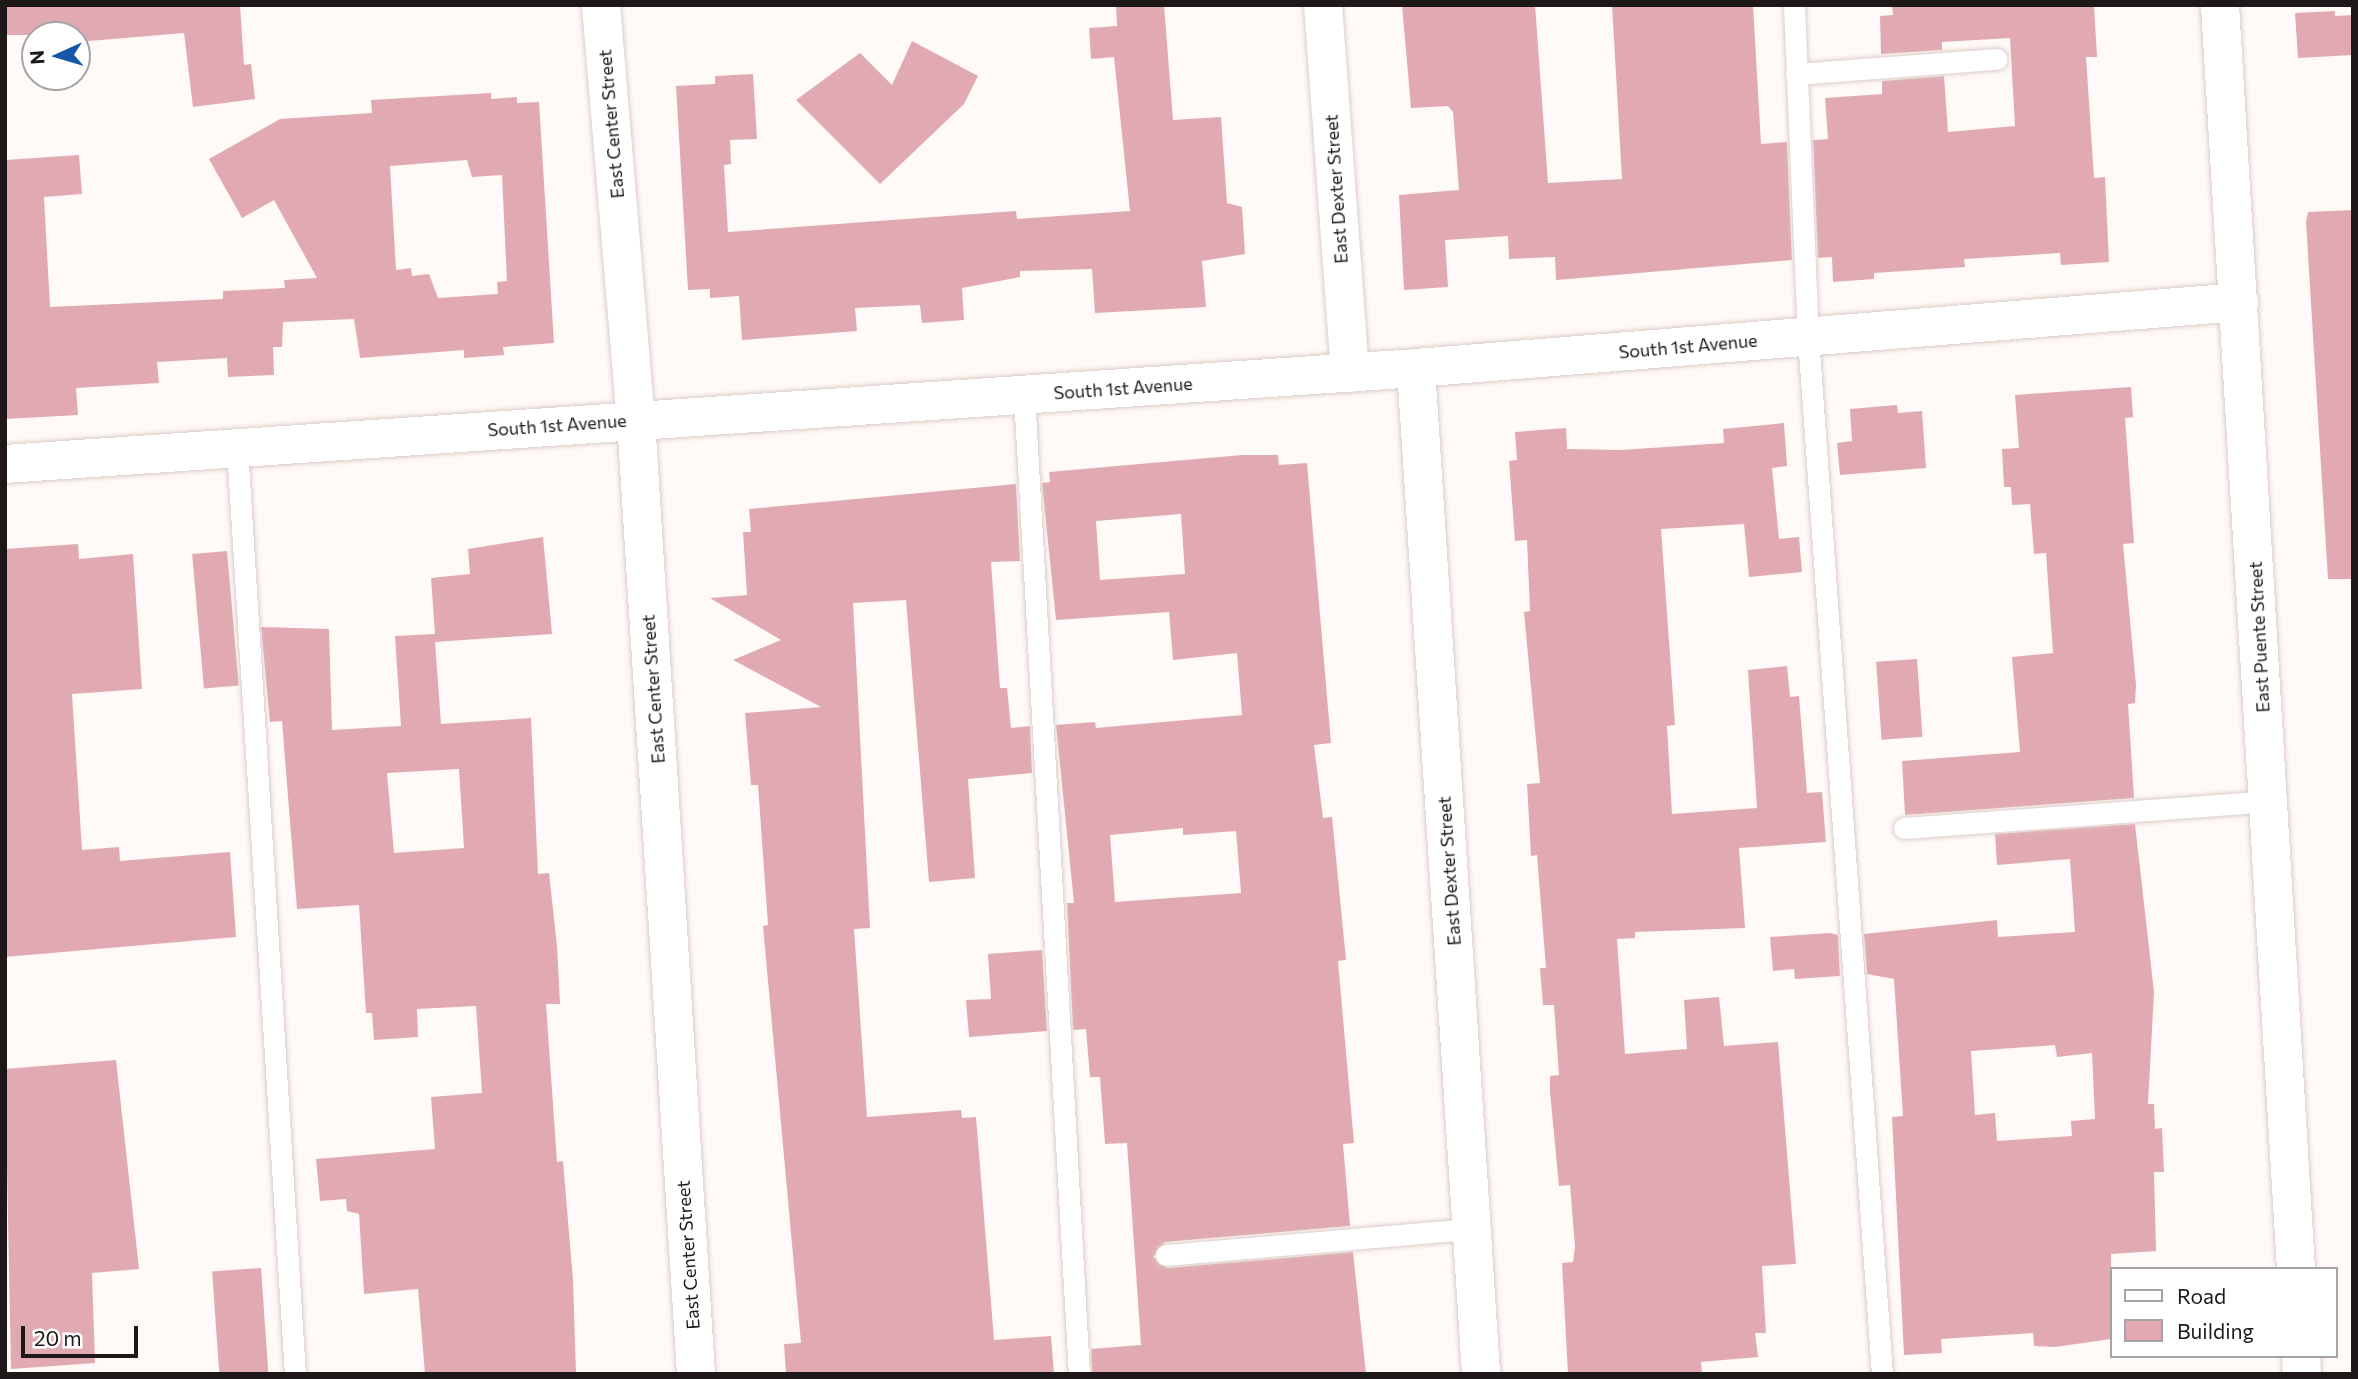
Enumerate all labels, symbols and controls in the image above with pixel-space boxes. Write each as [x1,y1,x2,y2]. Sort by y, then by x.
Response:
north arrow [21,21,91,91]
text: N [25,49,49,65]
street label: East Center Street [594,49,628,199]
street label: East Dexter Street [1320,114,1352,264]
street label: South 1st Avenue [1618,329,1758,363]
street label: South 1st Avenue [1053,372,1193,404]
street label: South 1st Avenue [487,409,627,441]
street label: East Puente Street [2244,561,2274,713]
street label: East Center Street [637,614,669,764]
street label: East Dexter Street [1433,796,1465,946]
street label: East Center Street [672,1180,704,1330]
legend [2110,1267,2337,1358]
text: Road [2177,1283,2226,1308]
scale bar [24,1312,142,1356]
text: Building [2177,1318,2254,1343]
text: 20 m [34,1325,82,1350]

